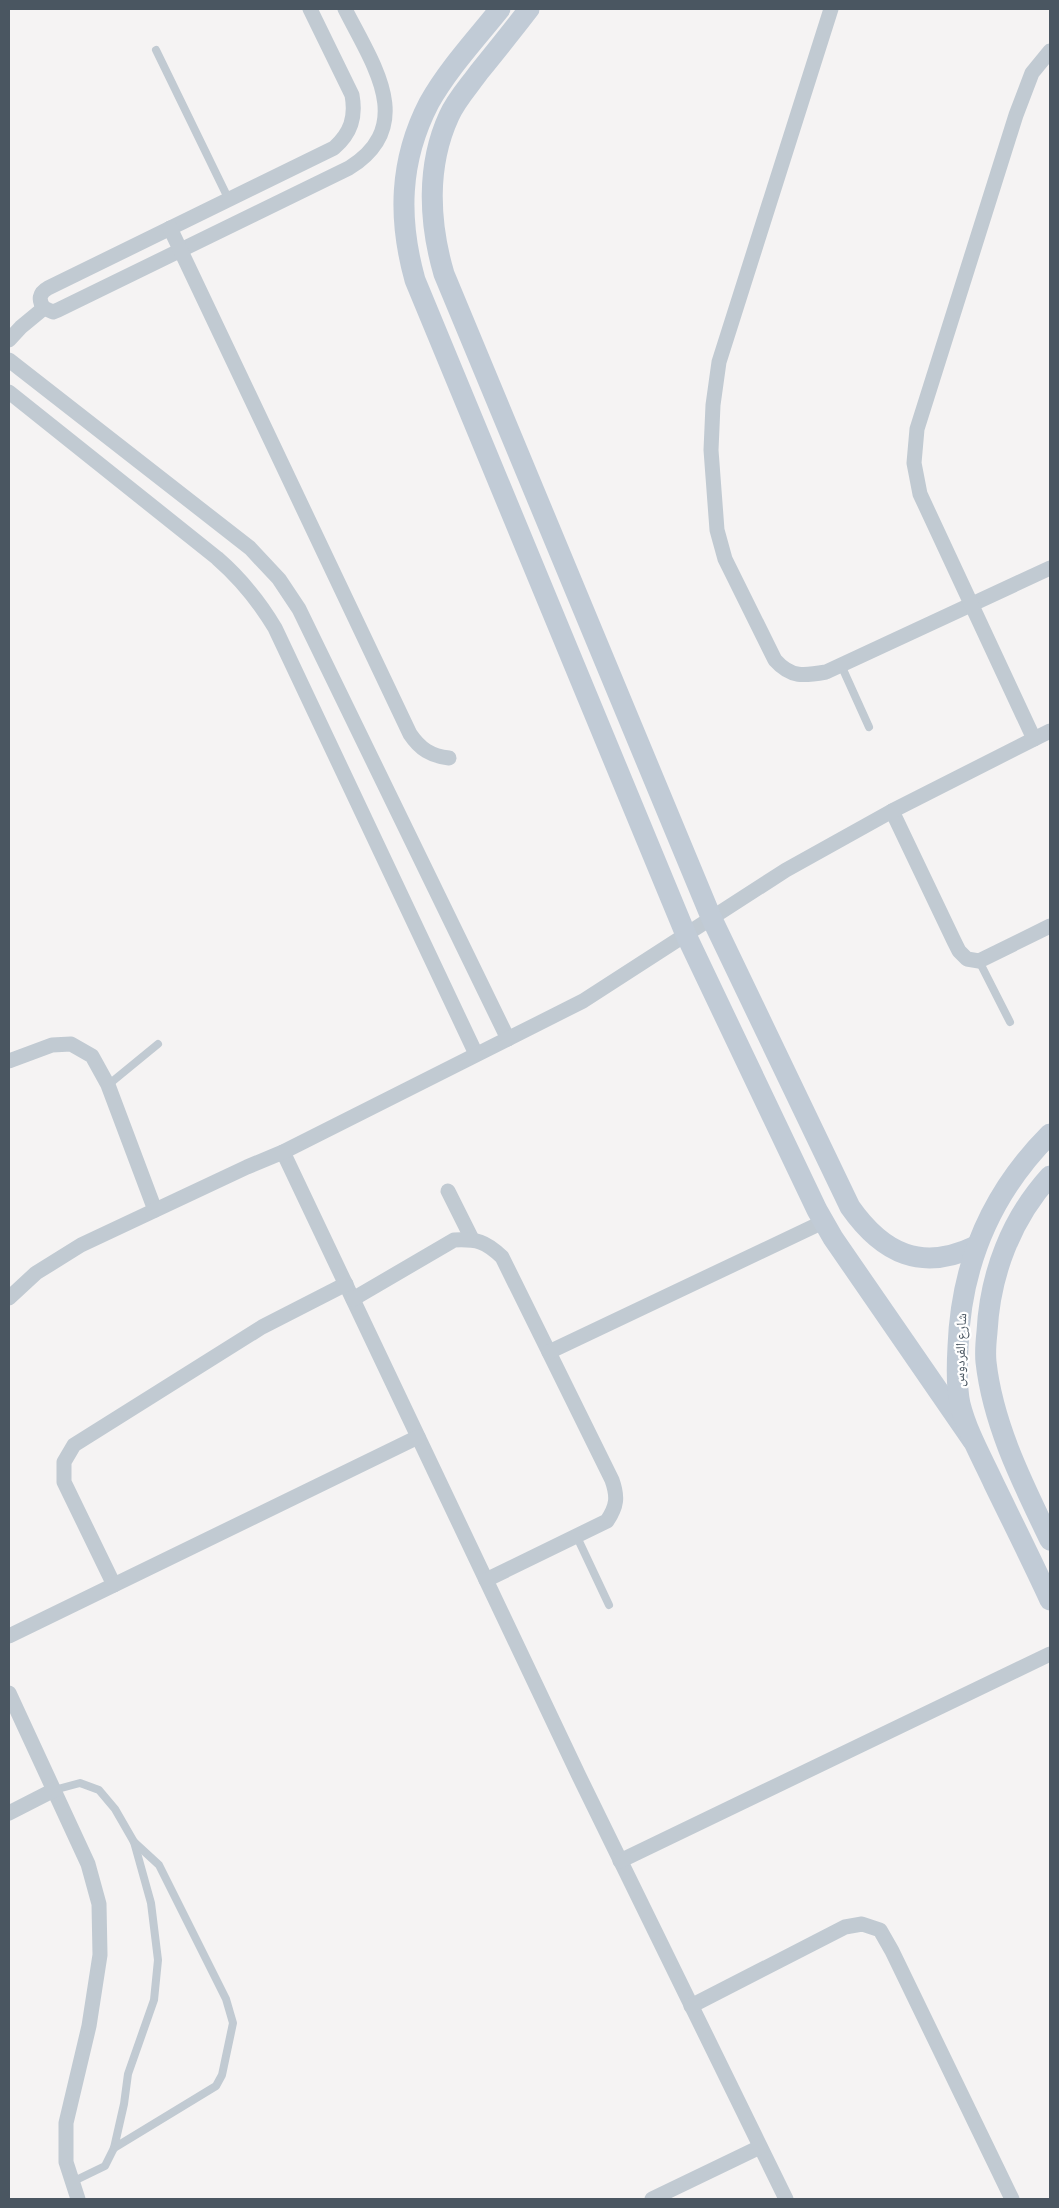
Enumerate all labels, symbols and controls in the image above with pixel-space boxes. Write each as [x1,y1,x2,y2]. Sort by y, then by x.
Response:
street label: شارع الفردوس [951,1313,971,1387]

